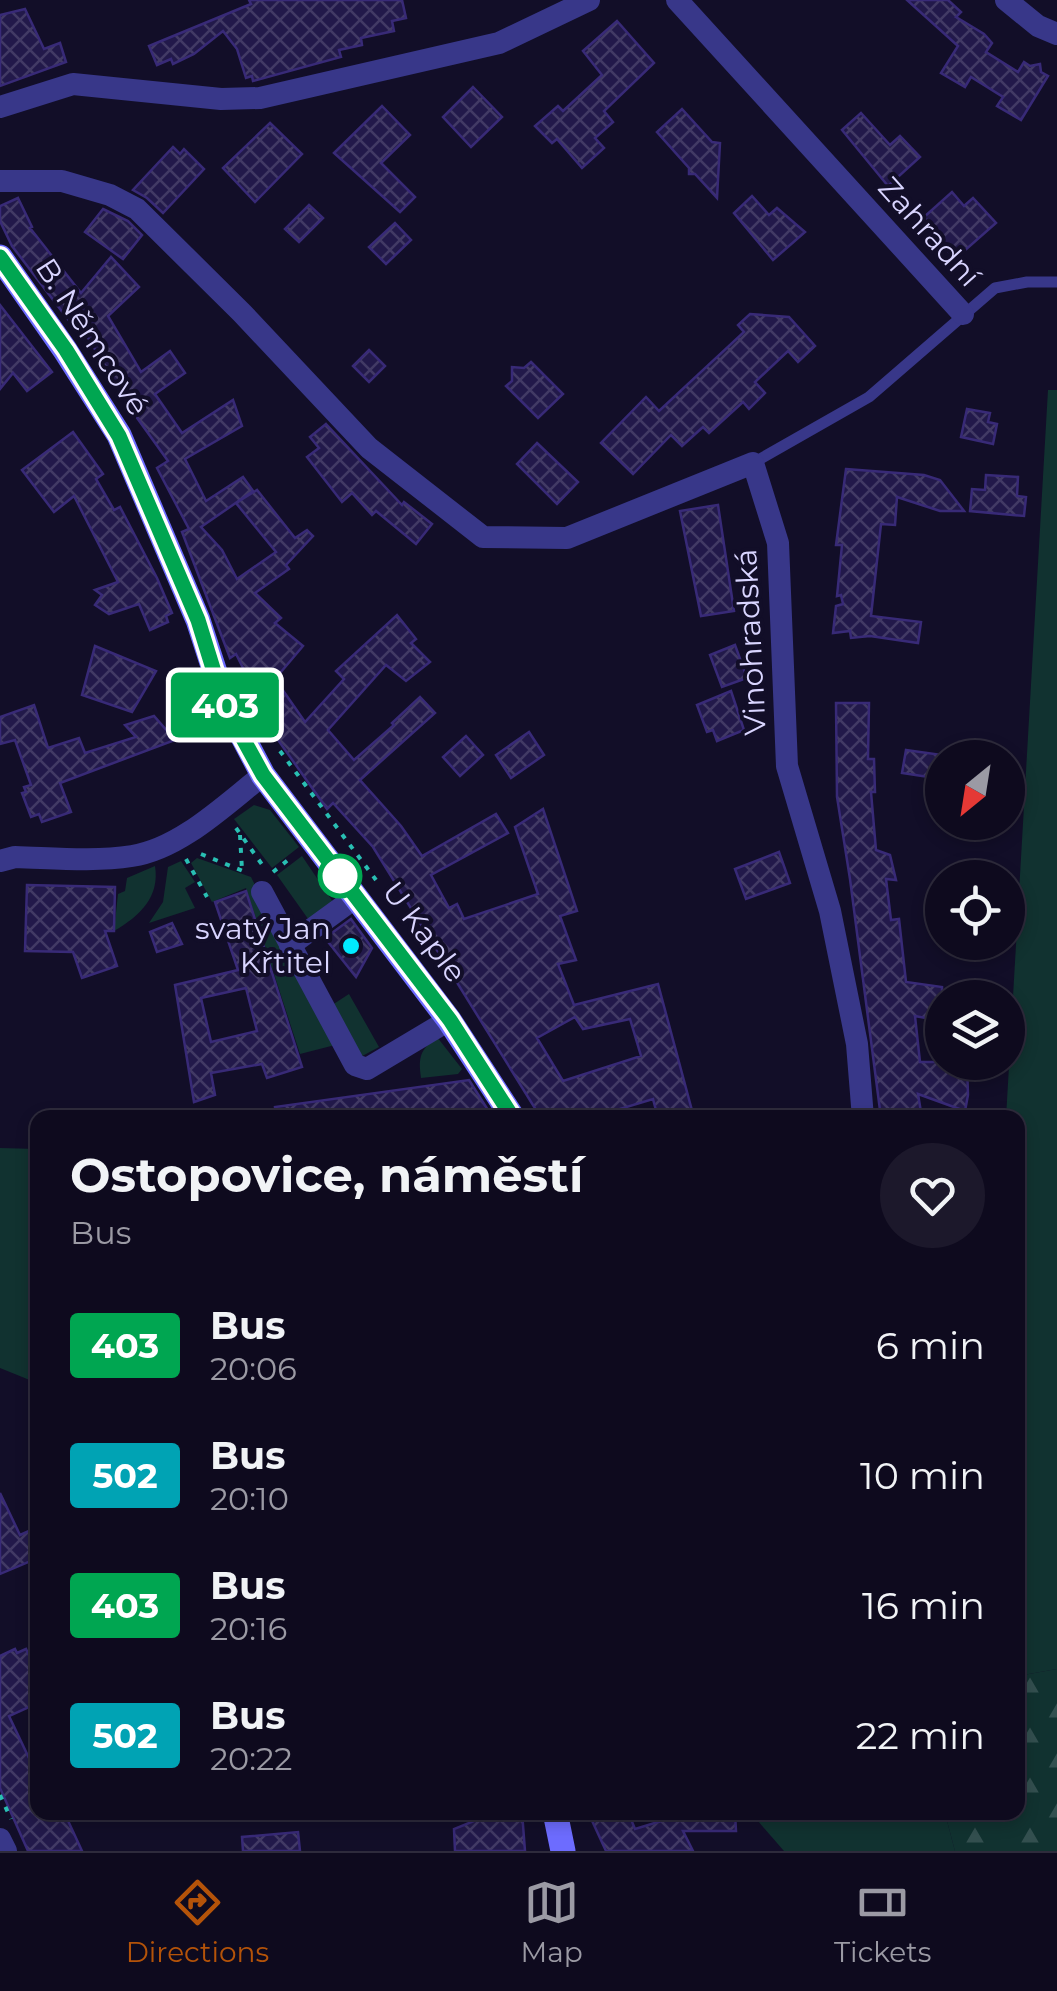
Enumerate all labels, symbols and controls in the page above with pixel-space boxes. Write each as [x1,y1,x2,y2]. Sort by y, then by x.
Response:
street label: Zahradní [871,169,989,296]
street label: B. Němcové [28,251,157,422]
street label: Vinohradská [727,548,774,736]
line badge: 403 [168,672,282,738]
text: 403 [191,684,259,727]
north arrow [925,740,1025,840]
map controls [925,740,1025,1080]
unlabelled marker [319,855,361,897]
button: locate [925,860,1025,960]
street label: U Kaple [374,874,474,989]
place label: svatý Jan Křtitel [195,910,331,981]
marker: svatý Jan Křtitel [340,935,362,957]
button: layers [925,980,1025,1080]
button: heart [880,1143,985,1248]
text: Ostopovice, náměstí [70,1146,583,1204]
text: Bus [70,1213,131,1252]
text: Bus [210,1302,285,1349]
text: 6 min [876,1322,985,1369]
text: 403 [91,1324,159,1367]
text: 20:06 [210,1349,297,1388]
text: Bus [210,1432,285,1479]
text: 10 min [860,1452,985,1499]
text: 502 [92,1454,158,1497]
text: 20:10 [210,1479,289,1518]
text: Bus [210,1562,285,1609]
text: 16 min [862,1582,985,1629]
text: 403 [91,1584,159,1627]
text: 20:16 [210,1609,287,1648]
text: Bus [210,1692,285,1739]
text: 22 min [856,1712,985,1759]
text: 502 [92,1714,158,1757]
text: 20:22 [210,1739,292,1778]
tab: Directions [126,1875,269,1969]
tab: Map [520,1875,583,1969]
tab: Tickets [834,1875,931,1969]

